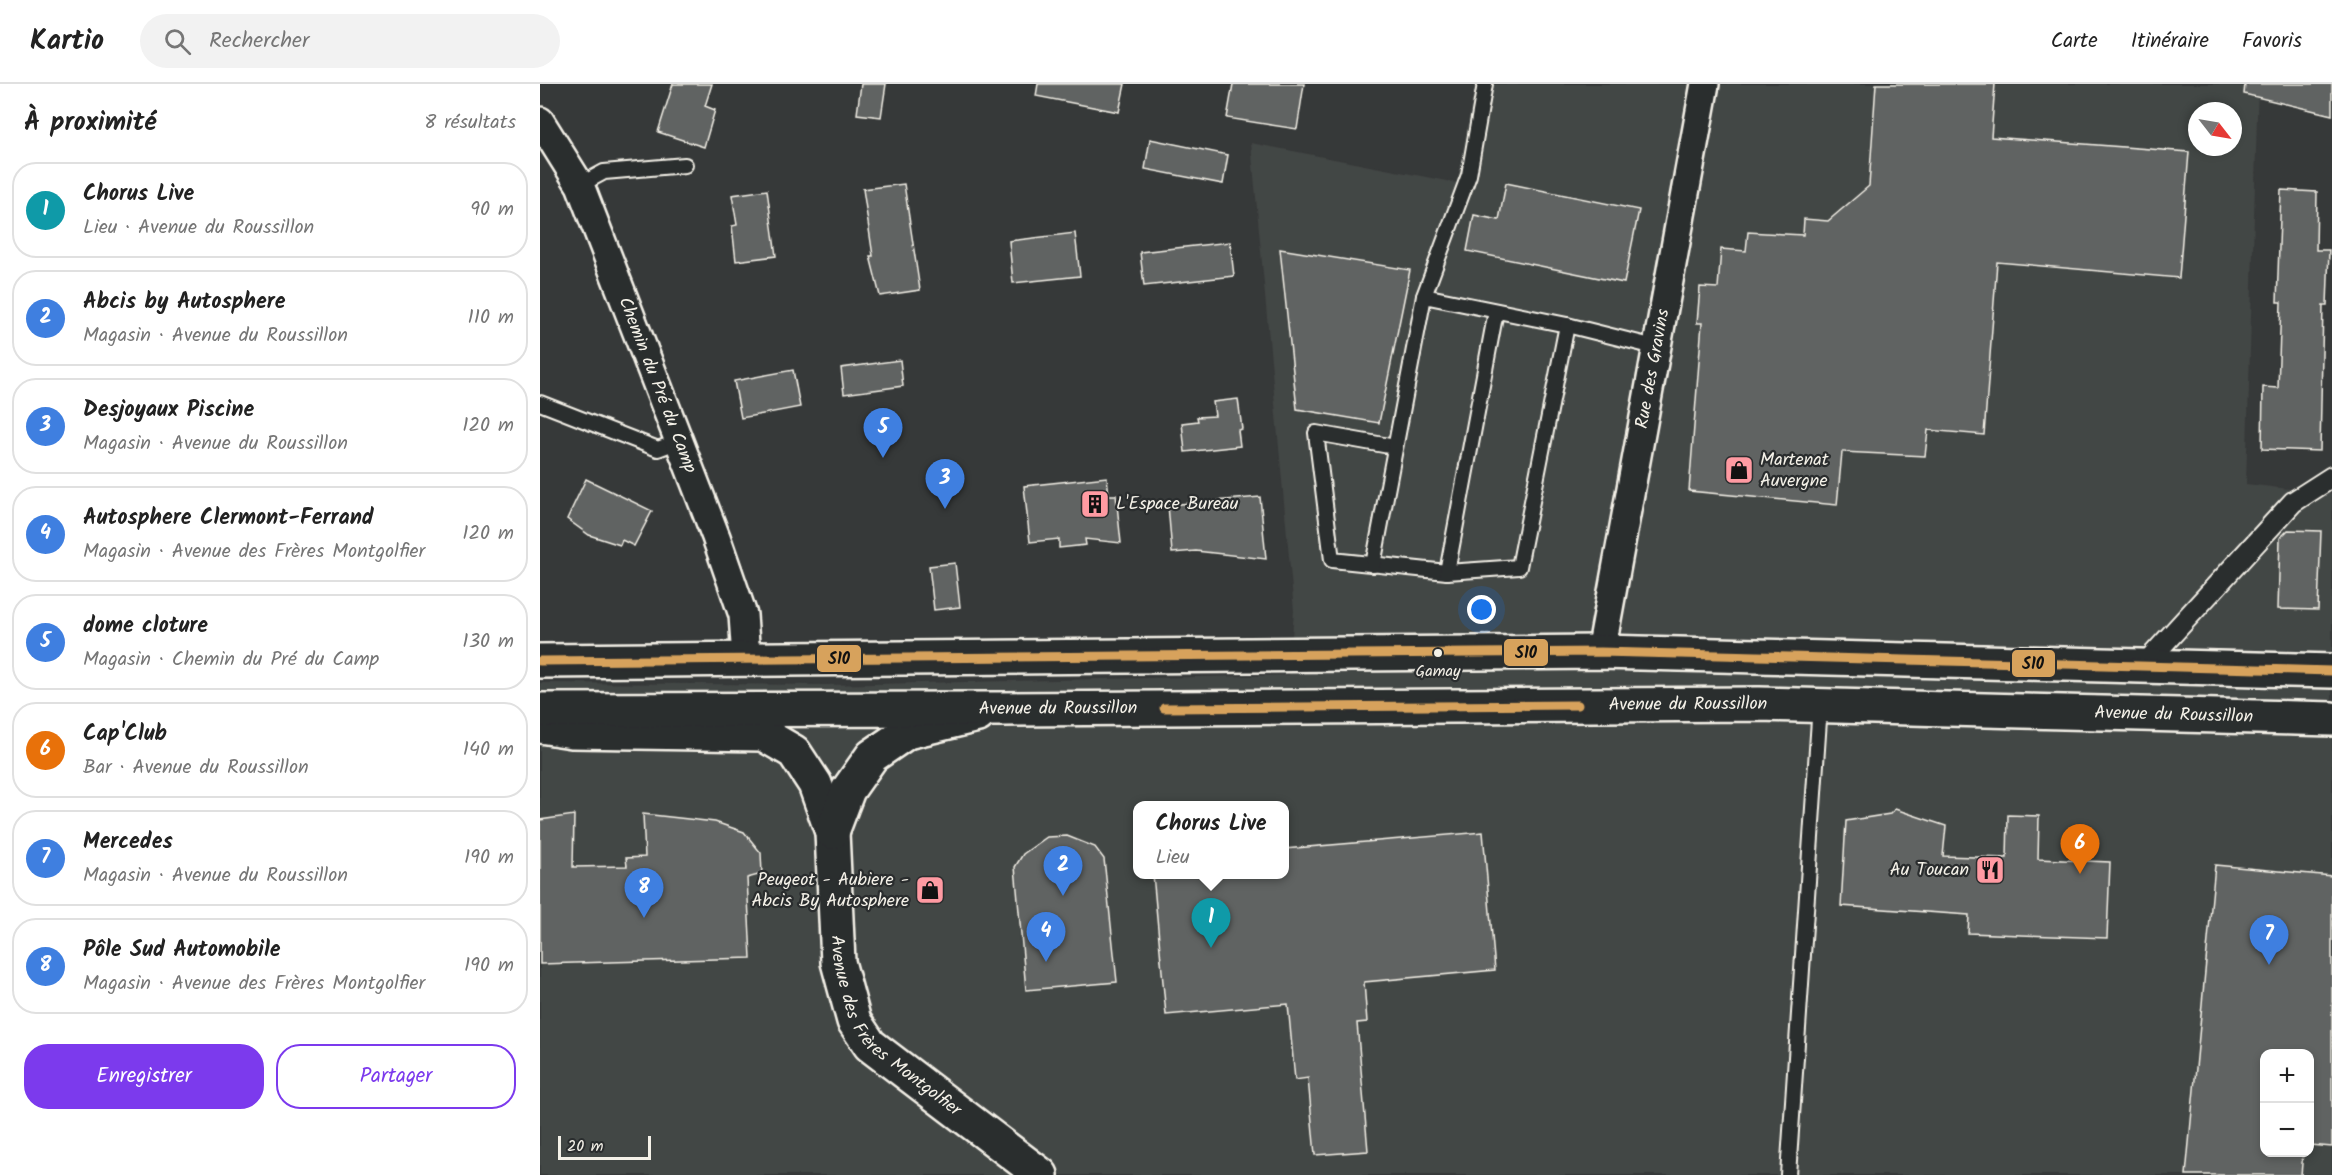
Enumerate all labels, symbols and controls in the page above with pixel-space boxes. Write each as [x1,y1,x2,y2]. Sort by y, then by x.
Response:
search box [140,14,560,68]
text: Kartio [30,19,104,64]
text: Rechercher [209,24,309,59]
icon: search [161,25,194,58]
text: Carte [2051,25,2098,58]
text: Itinéraire [2131,25,2209,58]
text: Favoris [2242,25,2302,58]
text: À proximité [24,102,156,144]
north arrow [2188,102,2242,156]
text: 8 résultats [424,107,516,139]
text: Chorus Live [83,177,194,212]
text: 1 [42,194,49,226]
text: 90 m [470,194,514,226]
text: Lieu · Avenue du Roussillon [83,212,314,244]
text: Abcis by Autosphere [83,285,285,320]
street label: Chemin du Pré du Camp [610,293,705,478]
text: 2 [40,302,51,334]
text: 110 m [468,302,514,334]
street label: Rue des Gravins [1628,306,1678,431]
text: Magasin · Avenue du Roussillon [83,320,348,352]
text: Desjoyaux Piscine [83,393,254,428]
pin: 5 [864,408,902,458]
text: 3 [40,410,51,442]
text: 120 m [462,410,514,442]
text: Magasin · Avenue du Roussillon [83,428,348,460]
place label: Martenat Auvergne [1760,446,1830,496]
shop icon: Martenat Auvergne [1723,454,1755,486]
pin: 3 [926,460,964,509]
building icon: L'Espace Bureau [1079,488,1111,520]
place label: L'Espace Bureau [1116,490,1239,519]
text: Autosphere Clermont-Ferrand [83,501,374,536]
text: 4 [40,518,51,550]
text: 120 m [462,518,514,550]
text: Magasin · Avenue des Frères Montgolfier [83,536,425,568]
your location [1467,595,1496,624]
text: dome cloture [83,609,208,644]
text: 5 [40,626,51,658]
text: 130 m [462,626,514,658]
line badge: S10 [1503,638,1549,667]
text: S10 [1515,641,1538,666]
text: Magasin · Chemin du Pré du Camp [83,644,379,676]
line badge: S10 [816,644,862,673]
text: S10 [828,647,851,672]
marker: Gamay [1432,647,1444,659]
line badge: S10 [2011,649,2056,678]
text: S10 [2022,652,2045,677]
place label: Gamay [1415,659,1461,684]
street label: Avenue du Roussillon [1609,689,1768,719]
street label: Avenue du Roussillon [979,694,1137,724]
street label: Avenue du Roussillon [2094,698,2254,731]
text: Cap'Club [83,717,167,752]
text: 6 [40,734,51,766]
text: 140 m [463,734,514,766]
text: Bar · Avenue du Roussillon [83,752,309,784]
popup [1133,801,1289,879]
text: Chorus Live [1155,807,1267,842]
pin: 6 [2060,824,2100,874]
text: Mercedes [83,825,173,860]
text: 7 [41,842,50,874]
text: 190 m [464,842,514,874]
text: Lieu [1155,842,1190,874]
pin: 2 [1044,846,1082,896]
restaurant icon: Au Toucan [1974,854,2006,886]
place label: Au Toucan [1890,856,1969,885]
text: Magasin · Avenue du Roussillon [83,860,348,892]
place label: Peugeot - Aubiere - Abcis By Autosphere [752,866,909,916]
pin: 8 [624,868,664,918]
shop icon: Peugeot - Aubiere - Abcis By Autosphere [914,874,946,906]
pin: 1 [1192,898,1230,948]
pin: 4 [1026,912,1066,962]
pin: 7 [2250,916,2288,965]
text: Pôle Sud Automobile [83,933,281,968]
street label: Avenue des Frères Montgolfier [822,935,968,1125]
text: 8 [40,950,51,982]
text: 190 m [464,950,514,982]
text: Magasin · Avenue des Frères Montgolfier [83,968,425,1000]
button: Enregistrer [24,1044,264,1109]
button: Partager [276,1044,516,1109]
map controls [2260,1049,2314,1157]
button: + [2260,1049,2314,1103]
button: − [2260,1103,2314,1157]
scale bar [558,1133,651,1160]
text: 20 m [567,1134,603,1159]

